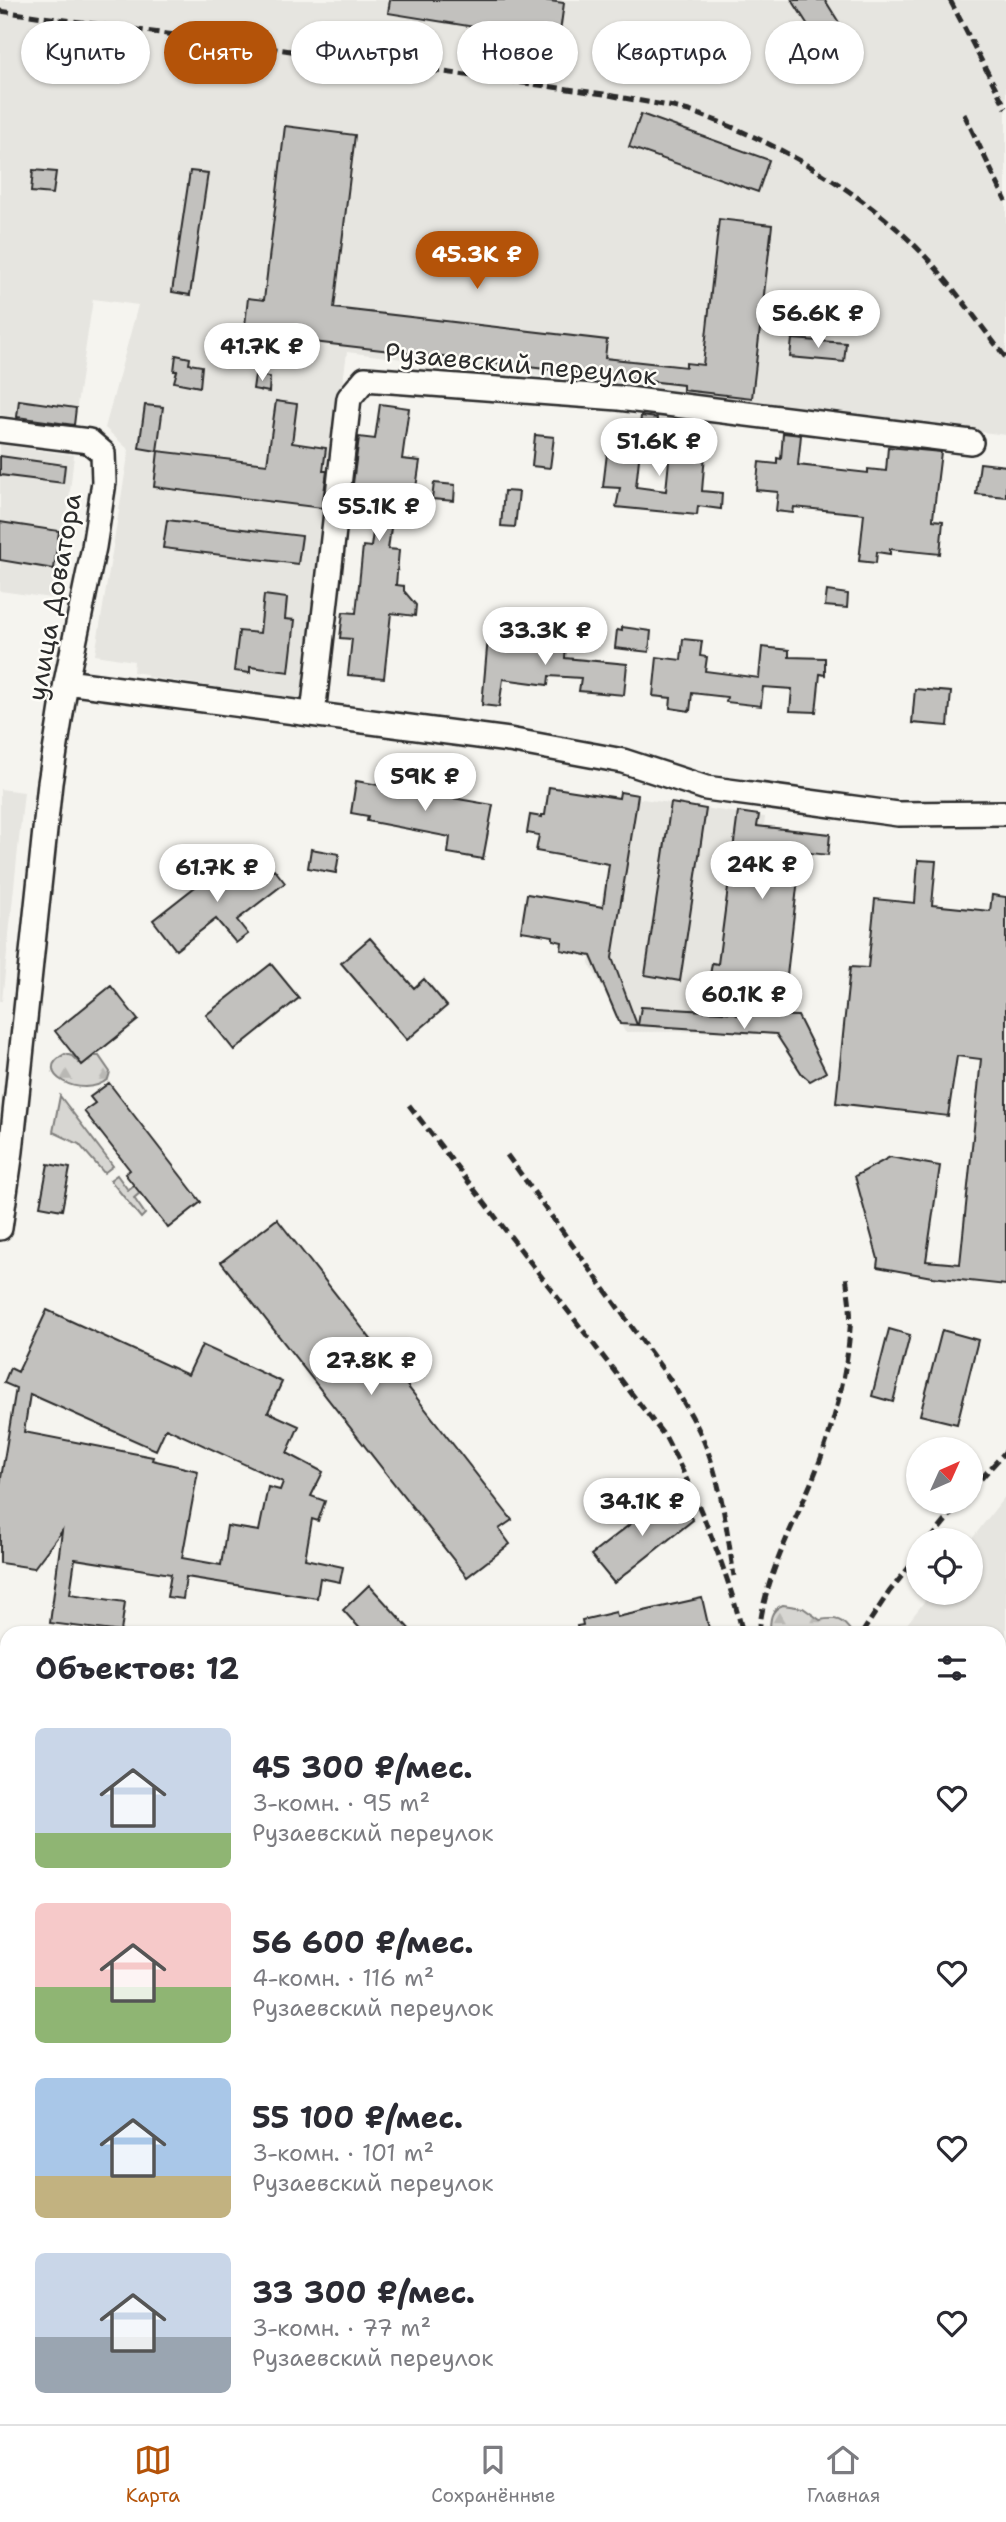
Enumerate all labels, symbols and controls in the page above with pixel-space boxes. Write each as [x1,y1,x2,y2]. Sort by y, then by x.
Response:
chip: Купить [21,21,150,84]
chip: Снять [164,21,277,84]
chip: Фильтры [291,21,443,84]
chip: Новое [457,21,578,84]
chip: Квартира [592,21,751,84]
chip: Дом [765,21,864,84]
pin: 45.3K ₽ [412,232,542,291]
text: 45.3K ₽ [432,239,522,269]
pin: 56.6K ₽ [753,290,883,350]
text: 56.6K ₽ [772,298,864,328]
pin: 41.7K ₽ [197,324,327,383]
text: 41.7K ₽ [220,331,304,361]
street label: Рузаевский переулок [384,334,659,393]
pin: 51.6K ₽ [594,419,724,478]
text: 51.6K ₽ [617,426,701,456]
pin: 55.1K ₽ [314,484,444,543]
street label: улица Доватора [18,490,89,703]
text: 55.1K ₽ [338,491,420,521]
pin: 33.3K ₽ [480,608,610,667]
text: 33.3K ₽ [498,615,592,645]
pin: 59K ₽ [376,754,474,813]
text: 59K ₽ [390,761,460,791]
pin: 24K ₽ [713,842,811,901]
pin: 61.7K ₽ [152,844,282,904]
text: 24K ₽ [727,849,797,879]
text: 61.7K ₽ [175,852,259,882]
pin: 60.1K ₽ [679,972,809,1031]
text: 60.1K ₽ [701,979,787,1009]
pin: 27.8K ₽ [306,1338,436,1397]
text: 27.8K ₽ [325,1345,417,1375]
north arrow [906,1437,984,1514]
map controls [906,1437,983,1605]
pin: 34.1K ₽ [577,1478,707,1538]
text: 34.1K ₽ [599,1486,685,1516]
button: locate [906,1528,983,1605]
text: Объектов: 12 [35,1648,239,1689]
icon: filters [933,1649,971,1687]
text: 45 300 ₽/мес. [252,1747,473,1788]
icon: home [91,1756,175,1840]
icon: heart [933,1779,971,1817]
text: 3-комн. · 95 m² [252,1788,430,1818]
text: Рузаевский переулок [252,1818,493,1848]
text: 56 600 ₽/мес. [252,1922,474,1963]
icon: home [91,1931,175,2015]
icon: heart [933,1954,971,1992]
text: 4-комн. · 116 m² [252,1963,434,1993]
text: Рузаевский переулок [252,1993,493,2023]
text: 55 100 ₽/мес. [252,2097,463,2138]
icon: home [91,2106,175,2190]
icon: heart [933,2129,971,2167]
text: 3-комн. · 101 m² [252,2138,434,2168]
text: Рузаевский переулок [252,2168,493,2198]
text: 33 300 ₽/мес. [252,2272,475,2313]
icon: home [91,2281,175,2365]
icon: heart [933,2304,971,2342]
text: 3-комн. · 77 m² [252,2313,431,2343]
text: Рузаевский переулок [252,2343,493,2373]
tab: Карта [126,2441,180,2508]
tab: Сохранённые [431,2441,555,2508]
tab: Главная [807,2441,880,2508]

